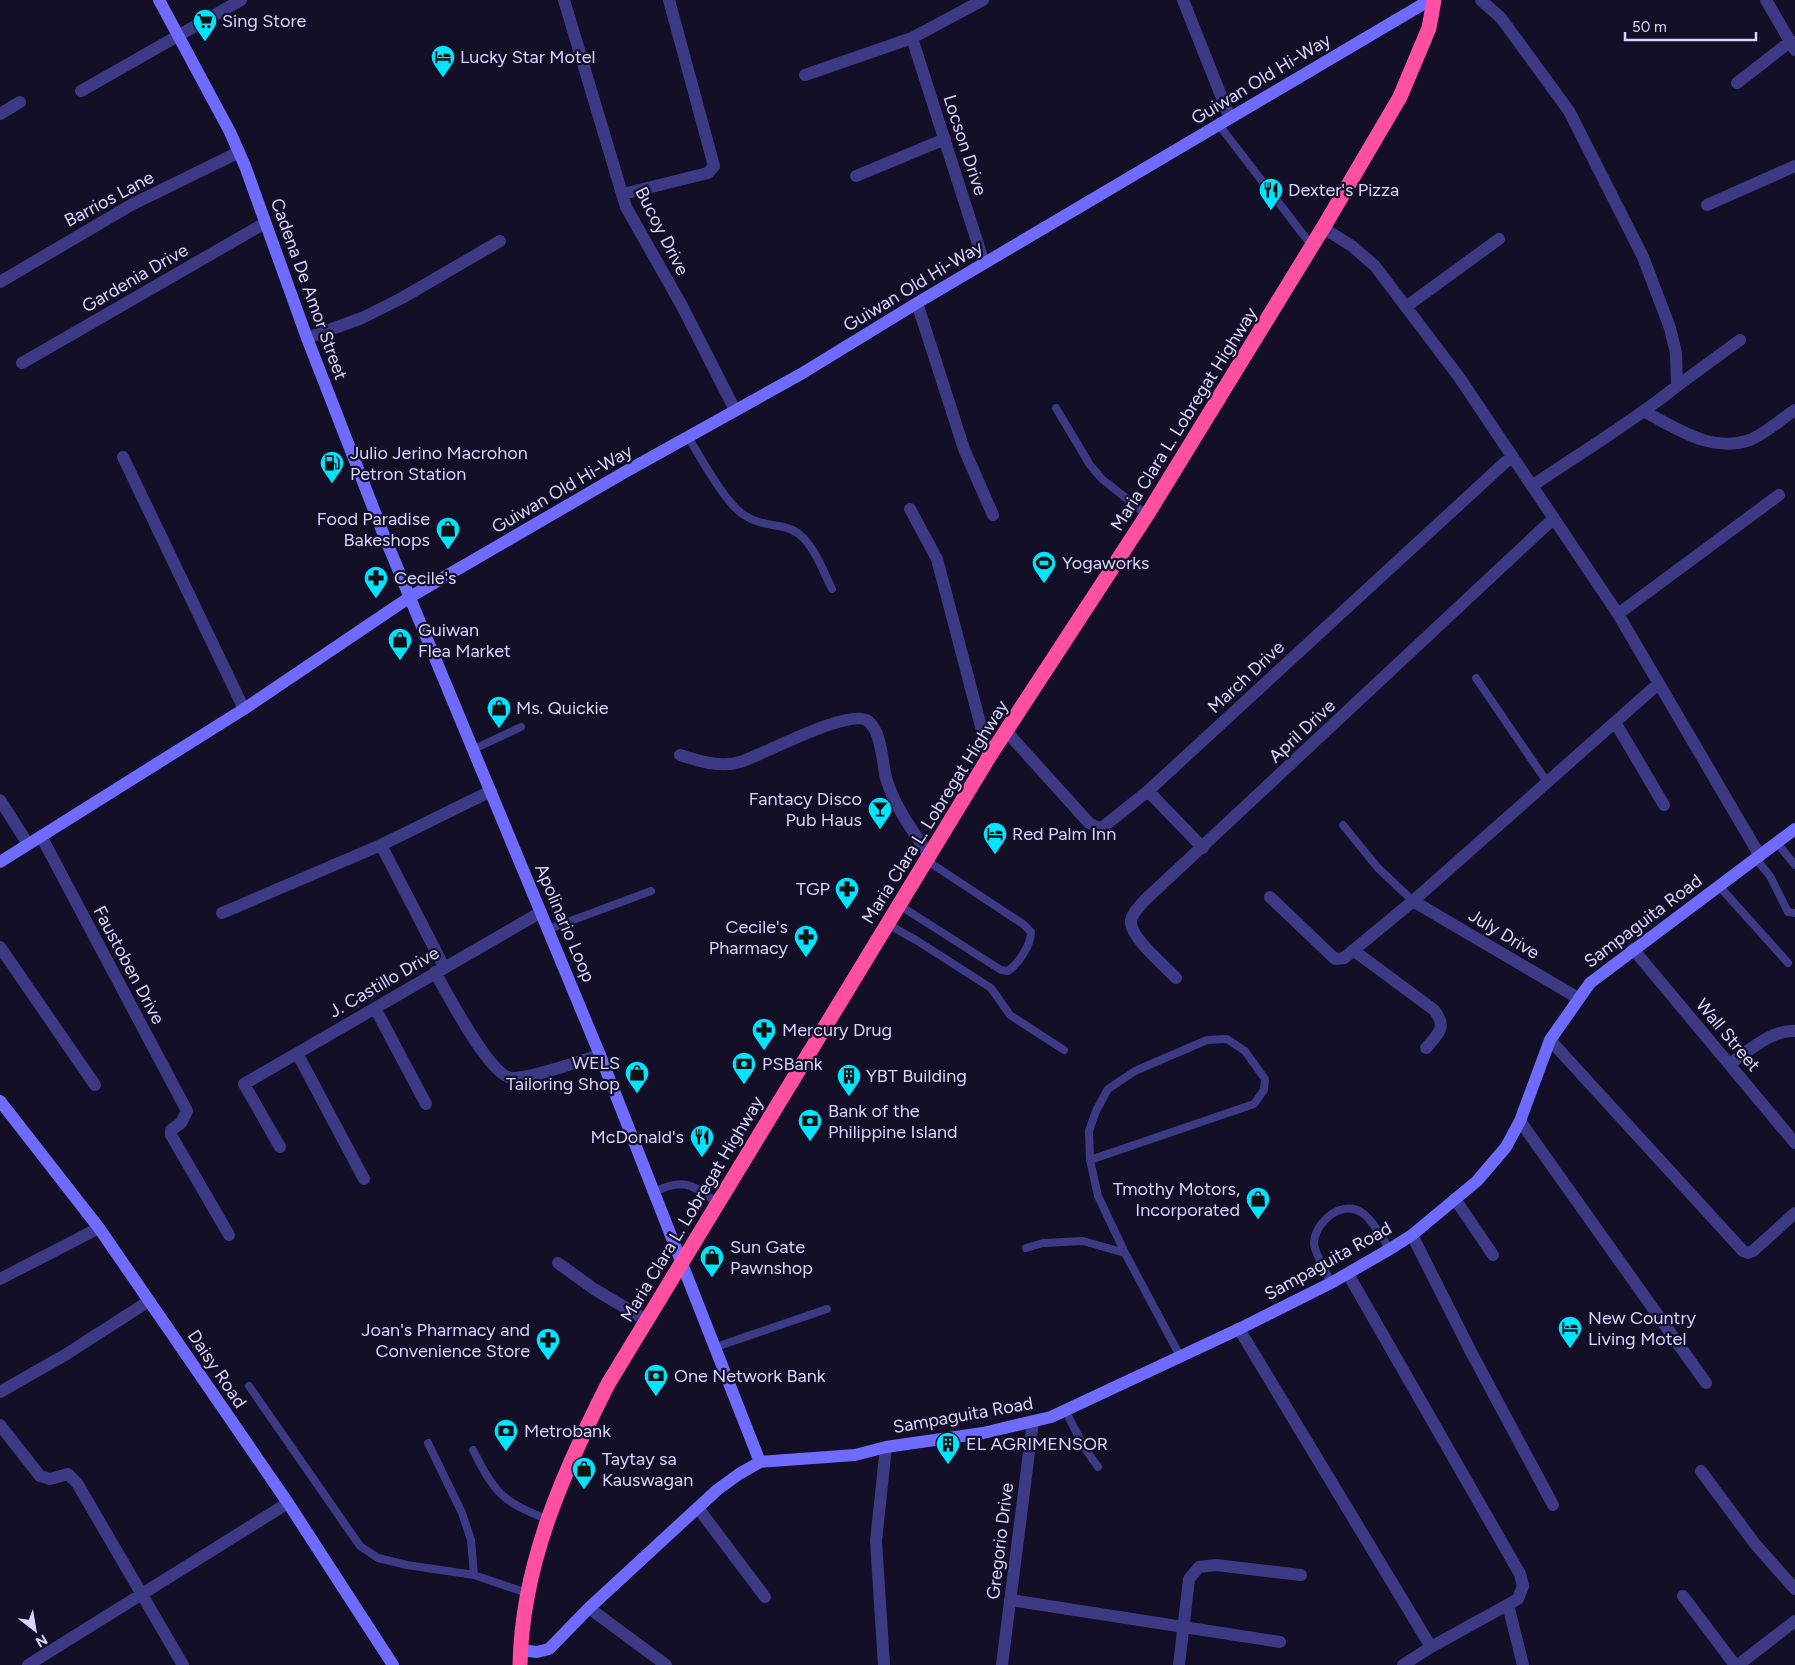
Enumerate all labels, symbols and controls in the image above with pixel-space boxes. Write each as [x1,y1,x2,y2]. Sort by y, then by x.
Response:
supermarket icon: Sing Store [192,8,218,42]
place label: Sing Store [222,10,307,32]
scale bar [1625,10,1756,42]
text: 50 m [1632,18,1667,36]
street label: Guiwan Old Hi-Way [1187,28,1335,129]
hotel icon: Lucky Star Motel [430,44,456,78]
place label: Lucky Star Motel [460,46,596,68]
street label: Locson Drive [938,92,992,198]
street label: Barrios Lane [60,166,158,232]
restaurant icon: Dexter's Pizza [1258,177,1284,211]
place label: Dexter's Pizza [1288,179,1399,201]
street label: Bucoy Drive [630,183,694,279]
street label: Cadena De Amor Street [266,195,352,383]
street label: Guiwan Old Hi-Way [839,235,987,336]
street label: Gardenia Drive [78,239,192,317]
street label: Maria Clara L. Lobregat Highway [1106,303,1262,535]
street label: Guiwan Old Hi-Way [488,440,637,538]
place label: Julio Jerino Macrohon Petron Station [350,442,528,485]
fuel station icon: Julio Jerino Macrohon Petron Station [319,450,345,484]
place label: Food Paradise Bakeshops [317,508,430,551]
shop icon: Food Paradise Bakeshops [435,516,461,550]
sports icon: Yogaworks [1031,550,1057,584]
place label: Yogaworks [1062,552,1149,574]
pharmacy icon: Cecile's [363,565,389,599]
place label: Cecile's [394,567,457,589]
place label: Guiwan Flea Market [418,619,511,662]
shop icon: Guiwan Flea Market [387,627,413,661]
street label: March Drive [1203,636,1289,718]
shop icon: Ms. Quickie [486,695,512,729]
street label: April Drive [1264,695,1340,767]
street label: Maria Clara L. Lobregat Highway [857,696,1013,928]
place label: Ms. Quickie [516,697,609,719]
place label: Fantacy Disco Pub Haus [749,788,862,831]
bar icon: Fantacy Disco Pub Haus [867,796,893,830]
hotel icon: Red Palm Inn [982,821,1008,855]
place label: Red Palm Inn [1012,823,1116,845]
street label: Apolinario Loop [530,860,600,986]
street label: Sampaguita Road [1580,869,1706,973]
pharmacy icon: TGP [834,876,860,910]
place label: TGP [796,878,830,900]
street label: Faustoben Drive [89,902,170,1028]
street label: July Drive [1465,904,1544,964]
place label: Cecile's Pharmacy [709,916,789,959]
pharmacy icon: Cecile's Pharmacy [793,924,819,958]
street label: J. Castillo Drive [325,942,443,1022]
street label: Wall Street [1691,994,1765,1076]
pharmacy icon: Mercury Drug [751,1017,777,1051]
place label: Mercury Drug [782,1019,892,1041]
bank icon: PSBank [731,1051,757,1085]
place label: WELS Tailoring Shop [506,1052,620,1095]
place label: PSBank [762,1053,823,1075]
shop icon: WELS Tailoring Shop [624,1060,650,1094]
building icon: YBT Building [836,1063,862,1097]
place label: YBT Building [866,1065,967,1087]
street label: Maria Clara L. Lobregat Highway [616,1092,769,1326]
place label: Bank of the Philippine Island [828,1100,958,1143]
bank icon: Bank of the Philippine Island [797,1108,823,1142]
restaurant icon: McDonald's [689,1124,715,1158]
place label: McDonald's [590,1126,684,1148]
place label: Tmothy Motors, Incorporated [1113,1178,1240,1221]
shop icon: Tmothy Motors, Incorporated [1245,1186,1271,1220]
street label: Sampaguita Road [1261,1217,1395,1305]
place label: Sun Gate Pawnshop [730,1236,813,1279]
shop icon: Sun Gate Pawnshop [699,1244,725,1278]
place label: New Country Living Motel [1588,1307,1696,1350]
hotel icon: New Country Living Motel [1557,1315,1583,1349]
place label: Joan's Pharmacy and Convenience Store [361,1319,530,1362]
street label: Daisy Road [183,1326,251,1412]
pharmacy icon: Joan's Pharmacy and Convenience Store [535,1327,561,1361]
bank icon: One Network Bank [643,1363,669,1397]
place label: One Network Bank [674,1365,826,1387]
street label: Sampaguita Road [891,1392,1035,1438]
bank icon: Metrobank [493,1418,519,1452]
place label: Metrobank [524,1420,611,1442]
building icon: EL AGRIMENSOR [935,1431,961,1465]
place label: EL AGRIMENSOR [966,1433,1108,1455]
place label: Taytay sa Kauswagan [602,1448,693,1491]
shop icon: Taytay sa Kauswagan [571,1456,597,1490]
street label: Gregorio Drive [982,1481,1018,1601]
north arrow [10,1605,60,1655]
text: N [32,1631,50,1651]

